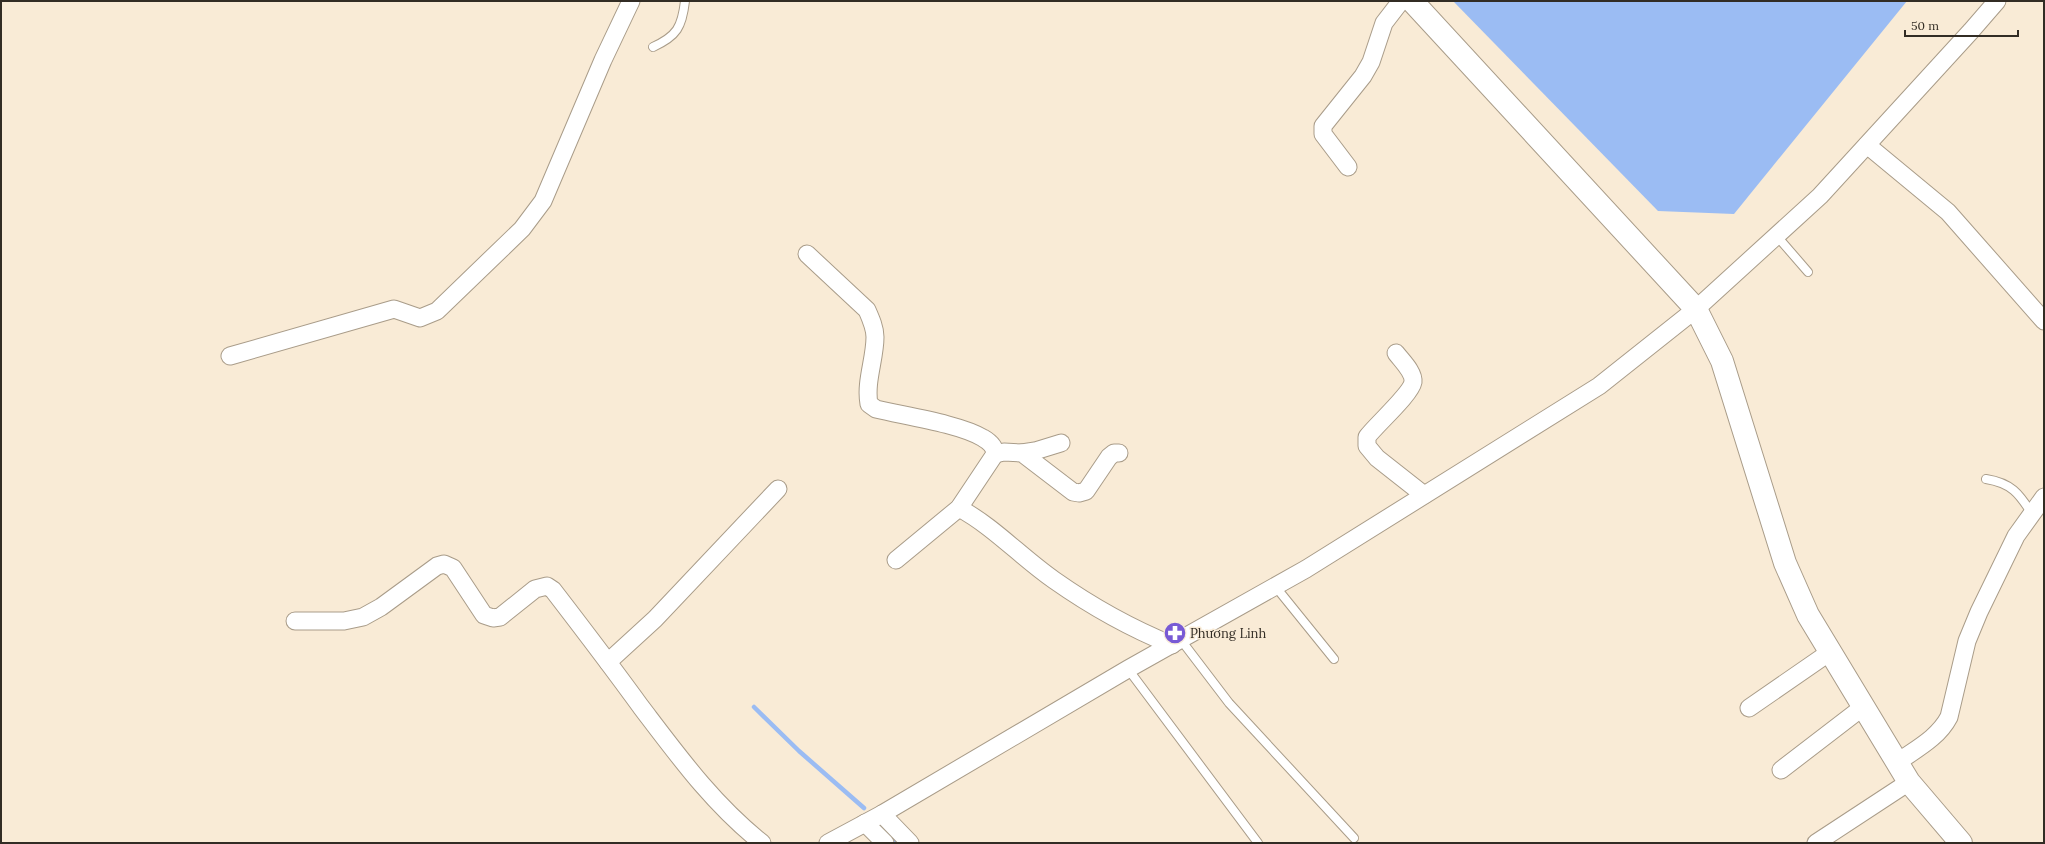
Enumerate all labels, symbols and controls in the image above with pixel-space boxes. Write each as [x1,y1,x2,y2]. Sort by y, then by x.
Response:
scale bar [1905,12,2018,38]
text: 50 m [1911,18,1939,33]
pharmacy icon: Phương Linh [1162,620,1188,646]
place label: Phương Linh [1190,625,1267,642]

